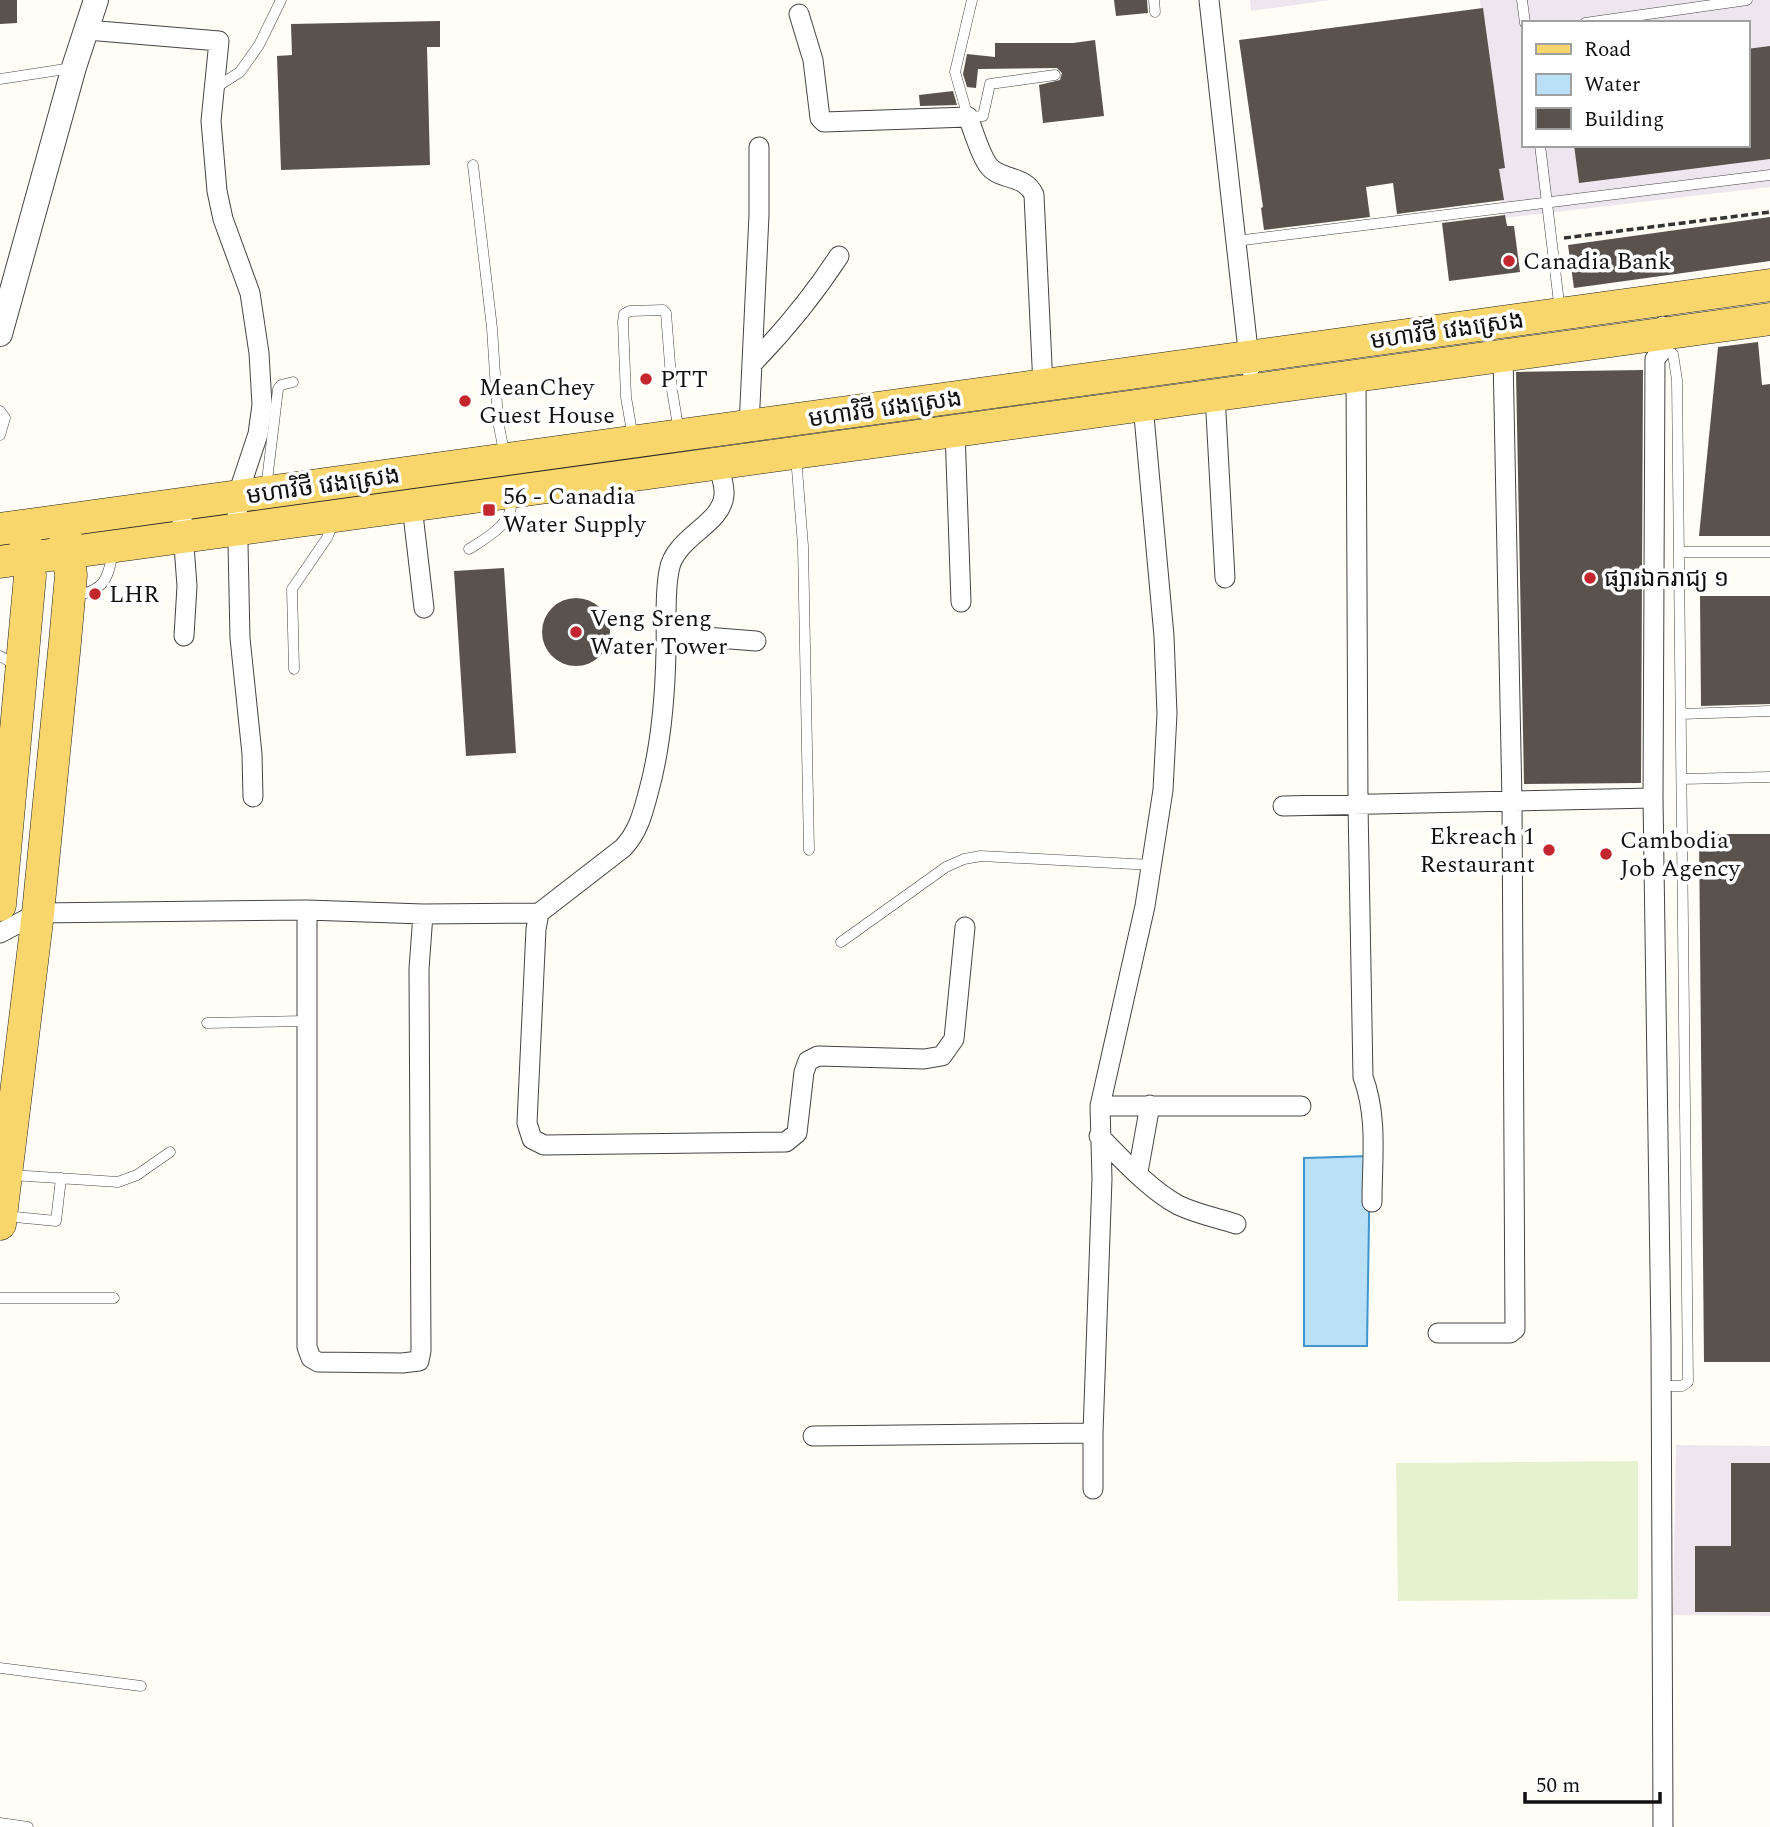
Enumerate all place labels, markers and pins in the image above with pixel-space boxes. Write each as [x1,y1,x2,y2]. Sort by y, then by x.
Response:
place label: Canadia Bank [1523,244,1671,280]
marker: Canadia Bank [1501,253,1517,269]
place label: PTT [660,362,708,398]
place label: MeanChey Guest House [479,370,615,434]
marker: PTT [638,371,654,387]
marker: MeanChey Guest House [457,393,473,409]
place label: 56 - Canadia Water Supply [503,479,647,543]
marker: 56 - Canadia Water Supply [481,502,497,518]
place label: ផ្សារឯករាជ្យ ១ [1604,561,1729,597]
marker: ផ្សារឯករាជ្យ ១ [1582,570,1598,586]
place label: LHR [109,577,159,613]
marker: LHR [87,586,103,602]
place label: Veng Sreng Water Tower [590,601,728,665]
marker: Veng Sreng Water Tower [568,624,584,640]
place label: Ekreach 1 Restaurant [1420,819,1535,883]
place label: Cambodia Job Agency [1620,823,1742,887]
marker: Ekreach 1 Restaurant [1541,842,1557,858]
marker: Cambodia Job Agency [1598,846,1614,862]

